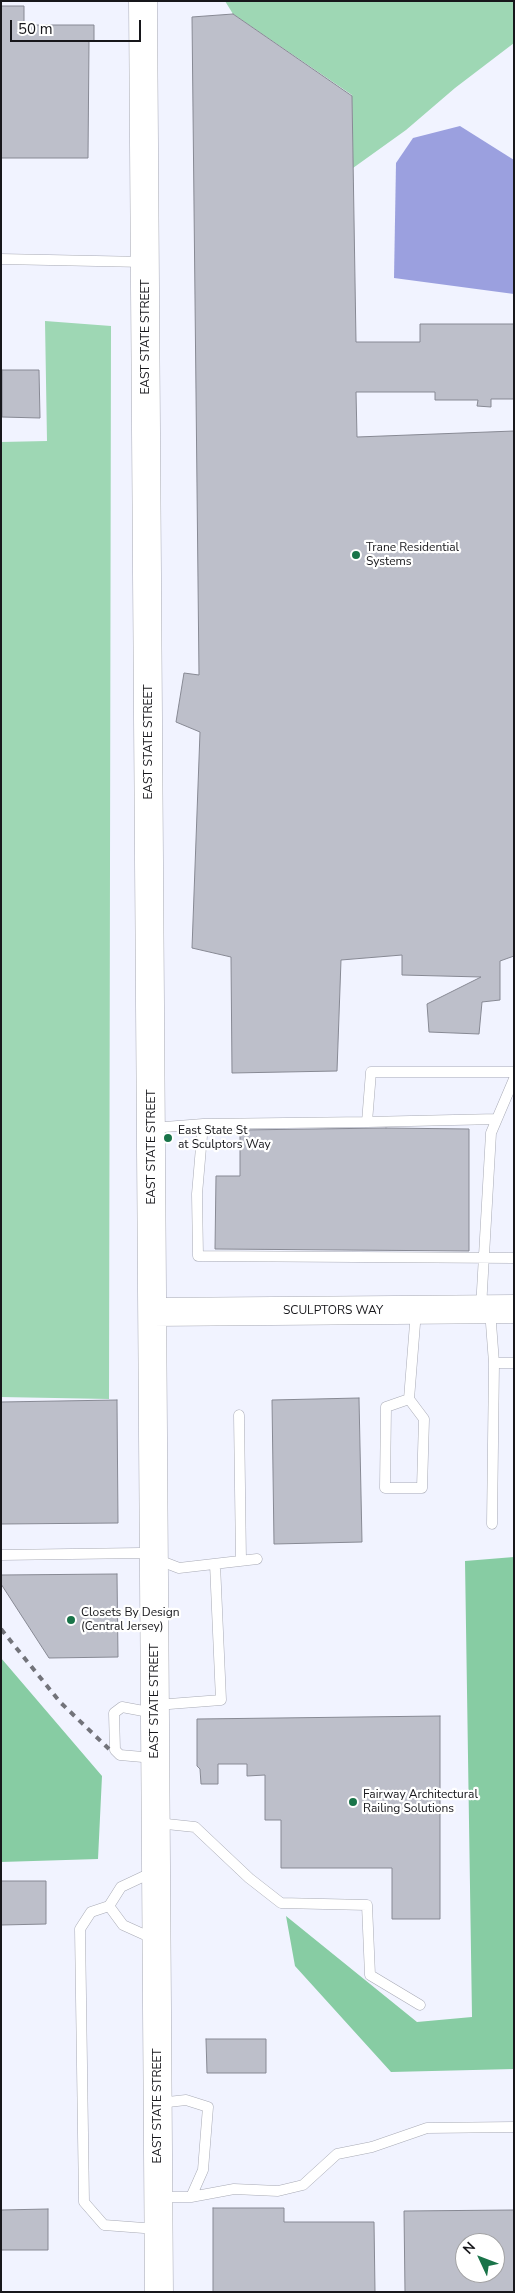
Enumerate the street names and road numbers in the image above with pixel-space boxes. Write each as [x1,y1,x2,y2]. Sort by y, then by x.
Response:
street label: EAST STATE STREET [139,279,153,395]
street label: EAST STATE STREET [142,684,156,800]
street label: EAST STATE STREET [145,1089,159,1205]
street label: SCULPTORS WAY [283,1304,383,1318]
street label: EAST STATE STREET [148,1643,162,1759]
street label: EAST STATE STREET [151,2048,165,2164]

